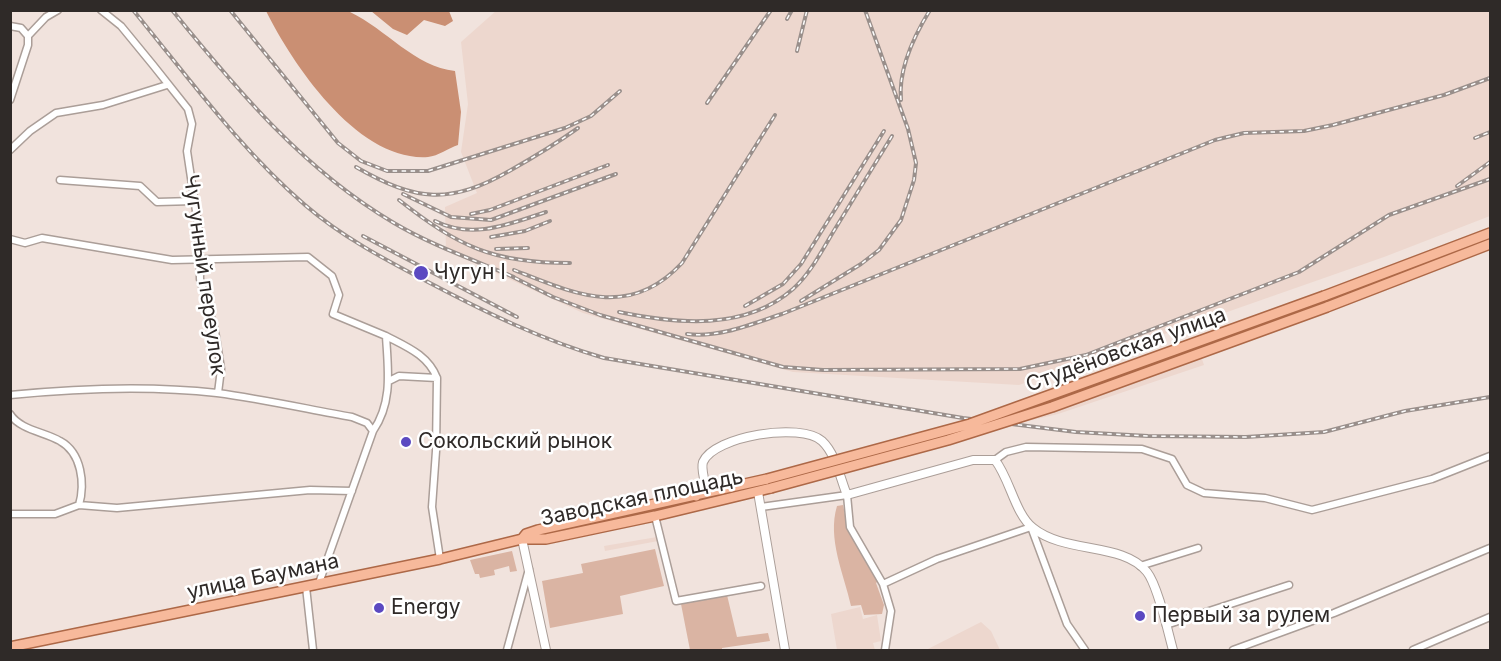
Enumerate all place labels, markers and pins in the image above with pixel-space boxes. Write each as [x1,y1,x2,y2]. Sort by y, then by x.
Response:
place label: Чугун I [434,260,506,286]
marker: Чугун I [412,264,430,282]
place label: Сокольский рынок [418,429,612,455]
marker: Сокольский рынок [399,435,413,449]
place label: Energy [391,595,461,621]
marker: Energy [372,601,386,615]
place label: Первый за рулем [1152,603,1330,629]
marker: Первый за рулем [1133,609,1147,623]

